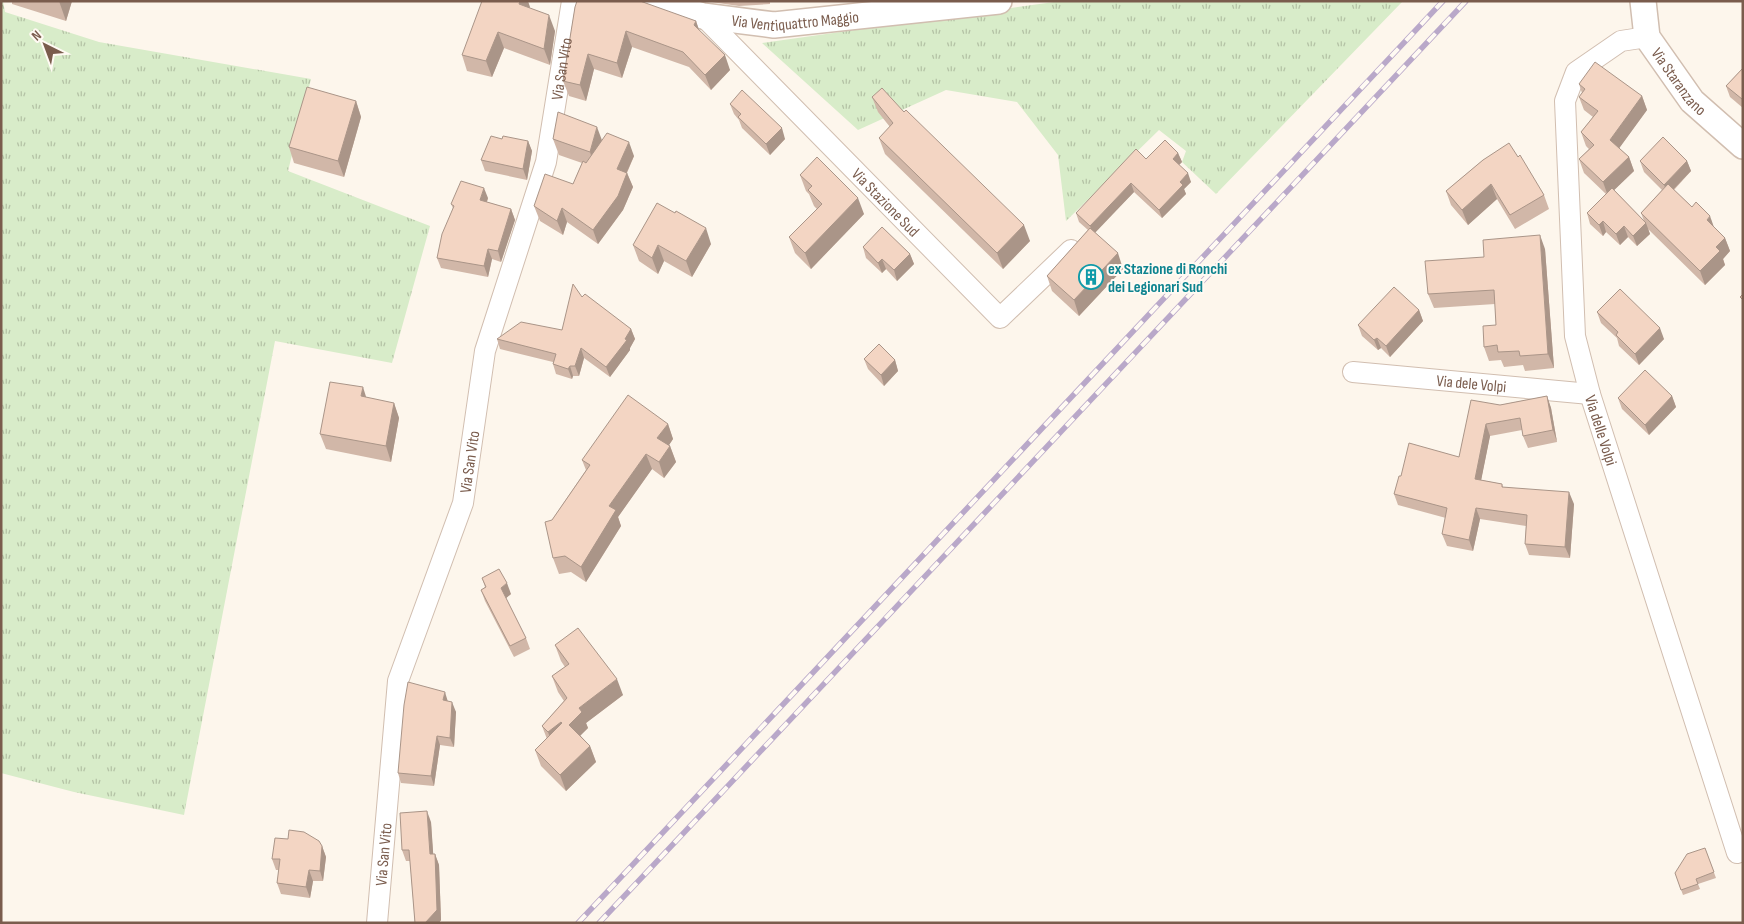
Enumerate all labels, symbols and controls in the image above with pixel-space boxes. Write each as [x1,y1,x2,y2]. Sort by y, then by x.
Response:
street label: Via Ventiquattro Maggio [730,8,860,36]
north arrow [20,20,70,70]
text: N [28,27,45,45]
street label: Via San Vito [548,36,577,102]
street label: Via Staranzano [1647,45,1710,120]
street label: Via Stazione Sud [847,165,923,241]
place label: ex Stazione di Ronchi dei Legionari Sud [1108,260,1227,297]
building icon: ex Stazione di Ronchi dei Legionari Sud [1078,264,1104,290]
street label: Via dele Volpi [1436,372,1507,397]
street label: Via delle Volpi [1580,393,1620,468]
street label: Via San Vito [457,430,484,495]
street label: Via San Vito [372,822,397,887]

